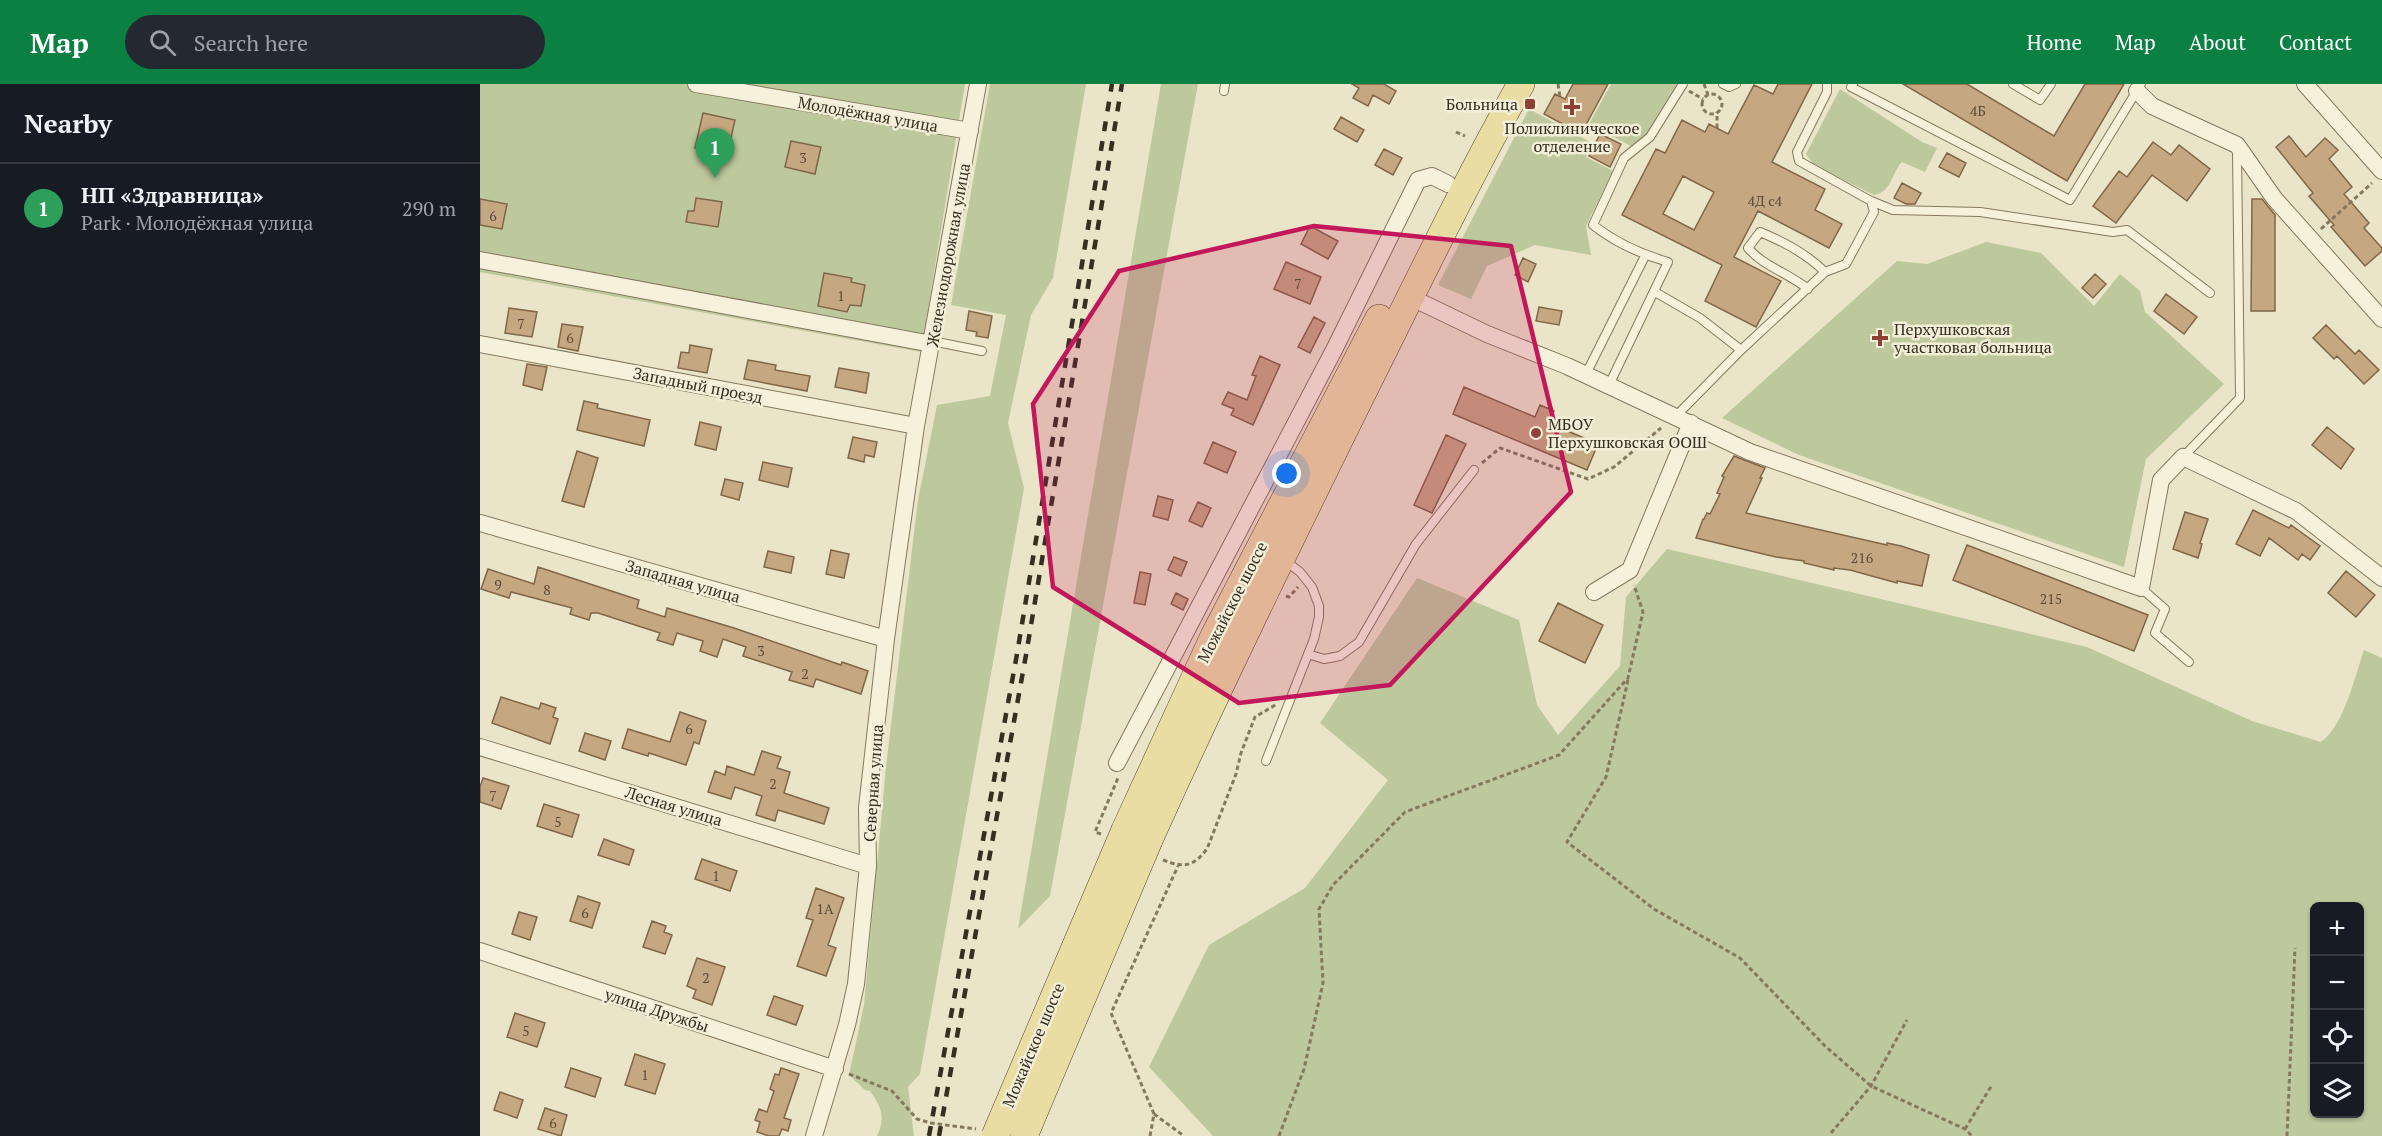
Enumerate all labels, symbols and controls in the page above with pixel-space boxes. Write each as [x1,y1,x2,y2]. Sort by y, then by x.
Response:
search box [125,15,545,69]
text: Map [30,24,89,61]
icon: search [146,26,179,59]
text: Search here [194,28,308,57]
text: Home [2026,28,2082,56]
text: Map [2115,28,2156,56]
text: About [2189,28,2246,56]
text: Contact [2279,28,2352,56]
street label: Молодёжная улица [796,91,940,137]
place label: Больница [1446,93,1518,115]
marker: Больница [1523,97,1537,111]
marker: Поликлиническое отделение [1563,98,1581,116]
house number: 4Б [1970,101,1986,120]
text: Nearby [24,106,112,140]
place label: Поликлиническое отделение [1505,117,1639,157]
pin: 1 [696,128,734,178]
house number: 3 [799,148,807,167]
street label: Железнодорожная улица [921,161,975,349]
text: НП «Здравница» [81,180,263,209]
house number: 4Д с4 [1748,191,1783,210]
text: 1 [38,195,49,222]
text: 290 m [402,195,456,222]
house number: 6 [489,206,497,225]
text: Park · Молодёжная улица [81,209,313,236]
house number: 7 [1294,274,1302,293]
house number: 1 [837,286,845,305]
house number: 7 [517,314,525,333]
place label: Перхушковская участковая больница [1893,318,2052,358]
house number: 6 [566,328,574,347]
marker: Перхушковская участковая больница [1871,329,1889,347]
street label: Западный проезд [631,362,765,408]
place label: МБОУ Перхушковская ООШ [1548,413,1707,453]
marker: МБОУ Перхушковская ООШ [1529,426,1543,440]
your location [1272,459,1301,488]
street label: Можайское шоссе [1192,538,1272,666]
house number: 216 [1851,548,1874,567]
street label: Западная улица [623,554,743,608]
house number: 9 [494,575,502,594]
house number: 8 [543,580,551,599]
house number: 215 [2040,589,2062,608]
house number: 3 [757,641,765,660]
house number: 2 [801,664,809,683]
house number: 6 [685,719,693,738]
street label: Северная улица [858,723,888,843]
house number: 2 [769,774,777,793]
street label: Лесная улица [622,781,725,831]
house number: 7 [489,786,497,805]
house number: 5 [554,812,562,831]
house number: 1 [712,866,720,885]
house number: 1А [816,899,834,918]
map controls [2310,902,2364,1118]
button: + [2310,902,2364,956]
house number: 6 [581,903,589,922]
button: − [2310,956,2364,1010]
house number: 2 [702,968,710,987]
street label: Можайское шоссе [997,979,1069,1111]
street label: улица Дружбы [601,983,712,1037]
button: locate [2310,1010,2364,1064]
house number: 5 [522,1021,530,1040]
button: layers [2310,1064,2364,1118]
house number: 1 [641,1065,649,1084]
house number: 6 [549,1113,557,1132]

